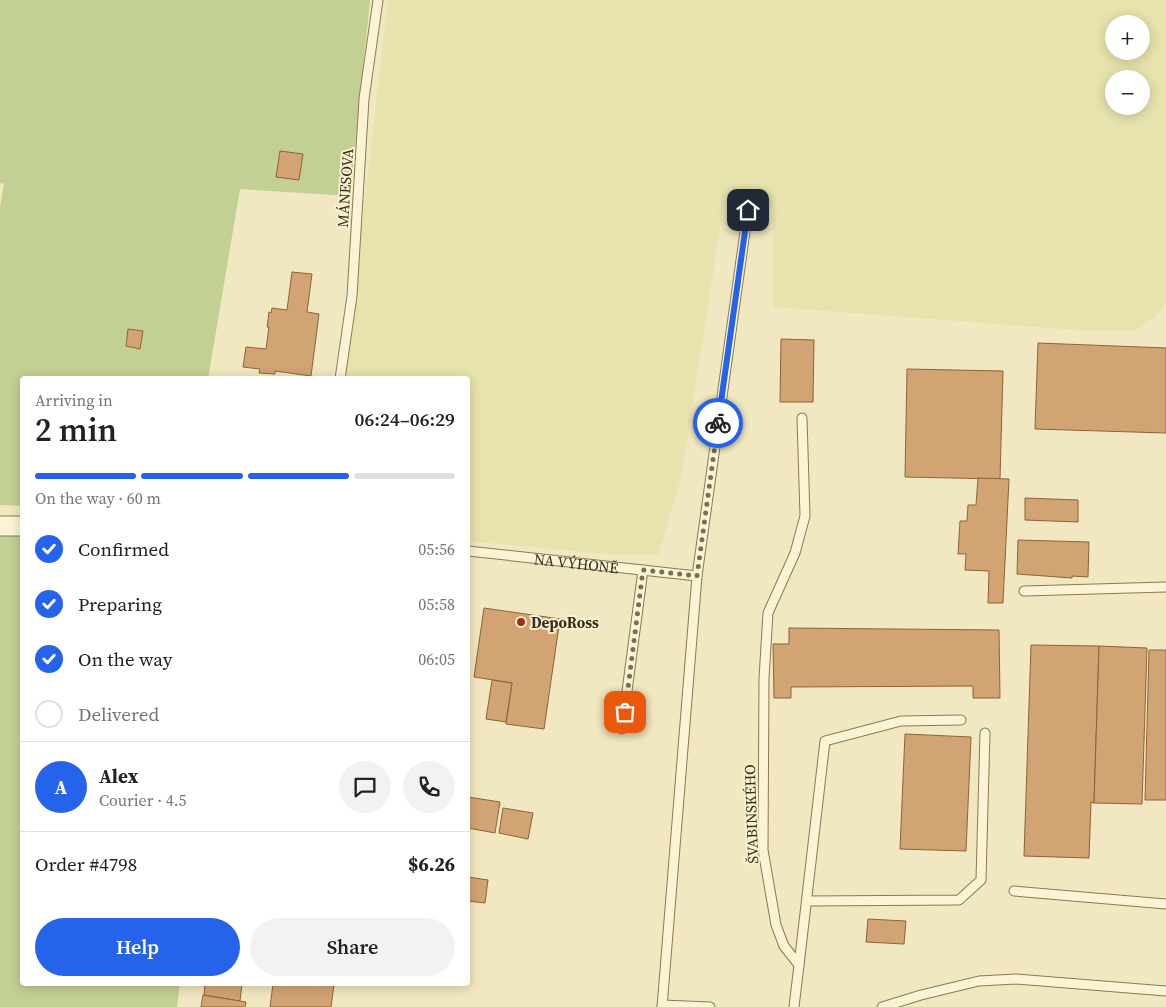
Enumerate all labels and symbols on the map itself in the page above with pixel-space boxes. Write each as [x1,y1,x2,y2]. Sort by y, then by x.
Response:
street label: MÁNESOVA [332,148,358,228]
pin [727,189,769,231]
courier [693,398,743,448]
street label: NA VÝHONĚ [533,548,620,578]
place label: DepoRoss [531,612,599,633]
marker: DepoRoss [515,616,527,628]
pin [604,691,646,733]
street label: ŠVABINSKÉHO [739,764,763,864]

